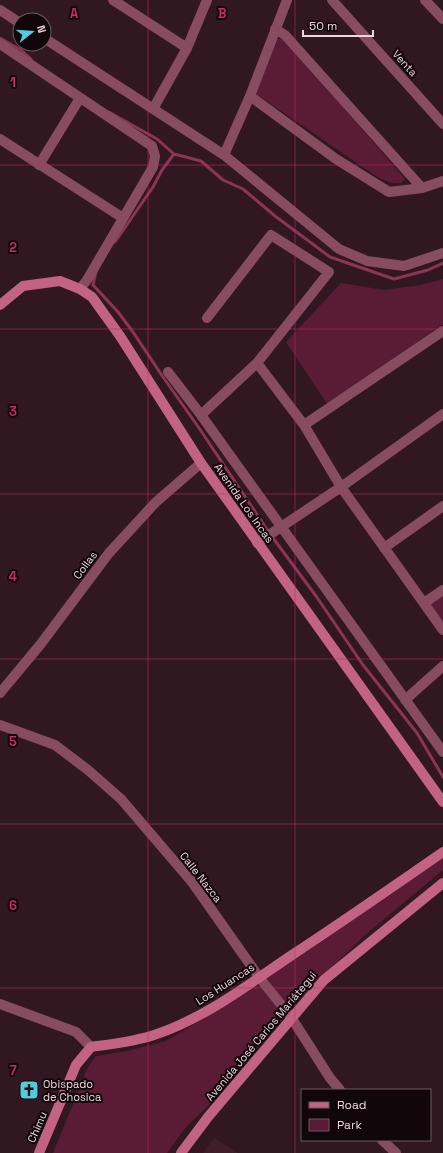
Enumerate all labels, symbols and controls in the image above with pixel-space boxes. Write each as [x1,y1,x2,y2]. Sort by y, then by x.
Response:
text: A [70,5,79,22]
text: B [218,5,227,22]
north arrow [12,12,52,52]
scale bar [303,12,373,38]
text: 50 m [309,18,337,34]
text: N [34,24,49,35]
street label: Venta [389,47,421,80]
text: 1 [10,74,16,91]
text: 2 [9,239,17,256]
text: 3 [9,403,17,420]
street label: Avenida Los Incas [211,460,277,546]
street label: Collas [70,548,100,582]
text: 4 [9,568,17,585]
text: 5 [9,733,17,750]
street label: Calle Nazca [177,849,225,906]
text: 6 [9,897,17,914]
street label: Los Huancas [193,960,257,1008]
street label: Avenida José Carlos Mariátegui [203,968,320,1104]
text: 7 [9,1062,17,1079]
place label: Obispado de Chosica [43,1077,102,1104]
church icon: Obispado de Chosica [18,1079,40,1101]
legend [301,1089,431,1141]
text: Road [337,1097,366,1113]
street label: Chimu [24,1109,50,1145]
text: Park [337,1117,362,1133]

